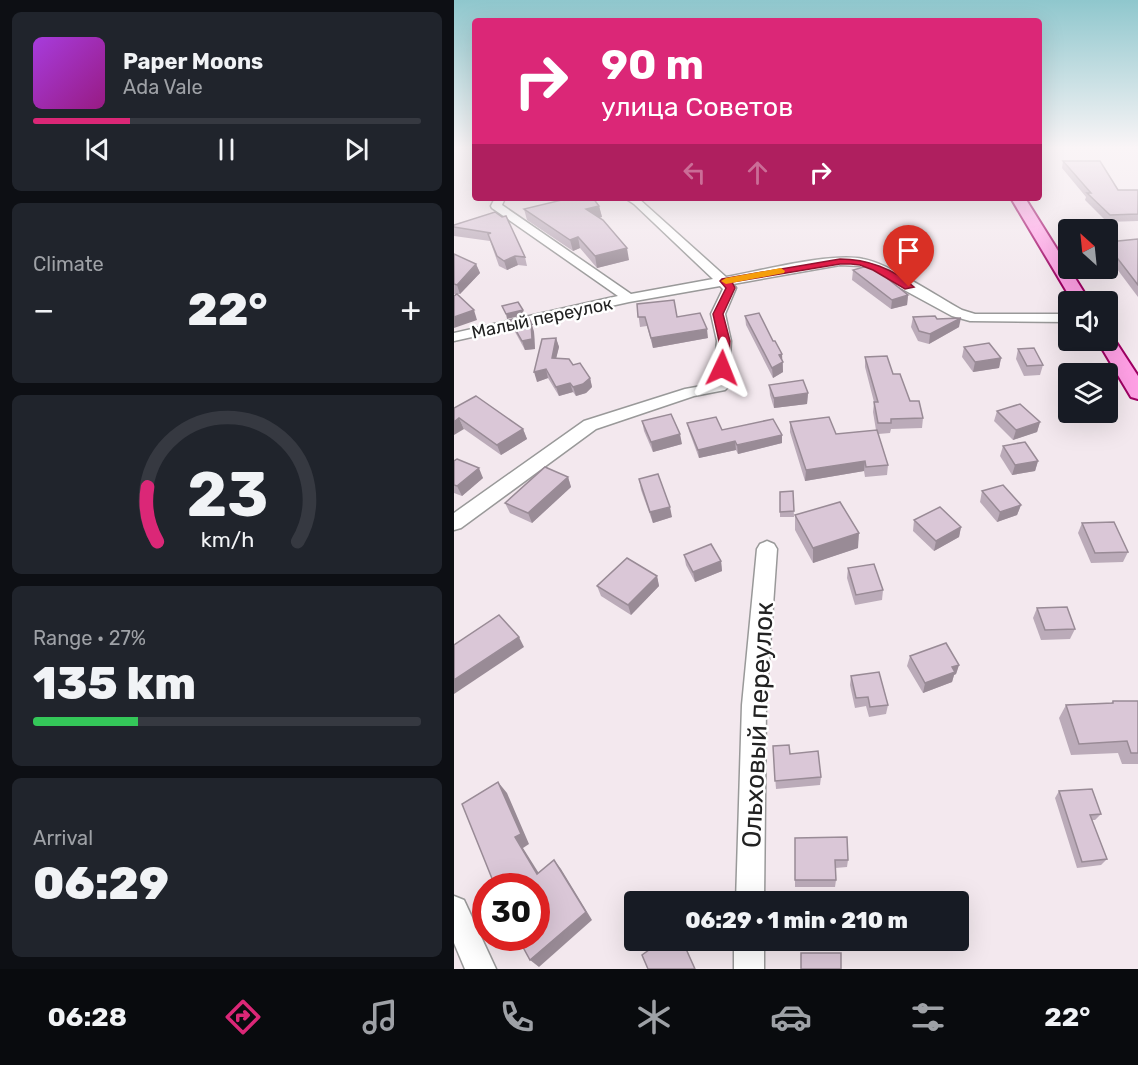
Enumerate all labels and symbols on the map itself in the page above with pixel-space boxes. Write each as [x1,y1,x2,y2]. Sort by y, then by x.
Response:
north arrow [1058,219,1118,279]
pin [883,225,934,287]
street label: Малый переулок [469,292,615,344]
position arrow [690,336,754,400]
street label: Ольховый переулок [736,601,780,849]
speed limit sign: 30 [472,873,550,951]

